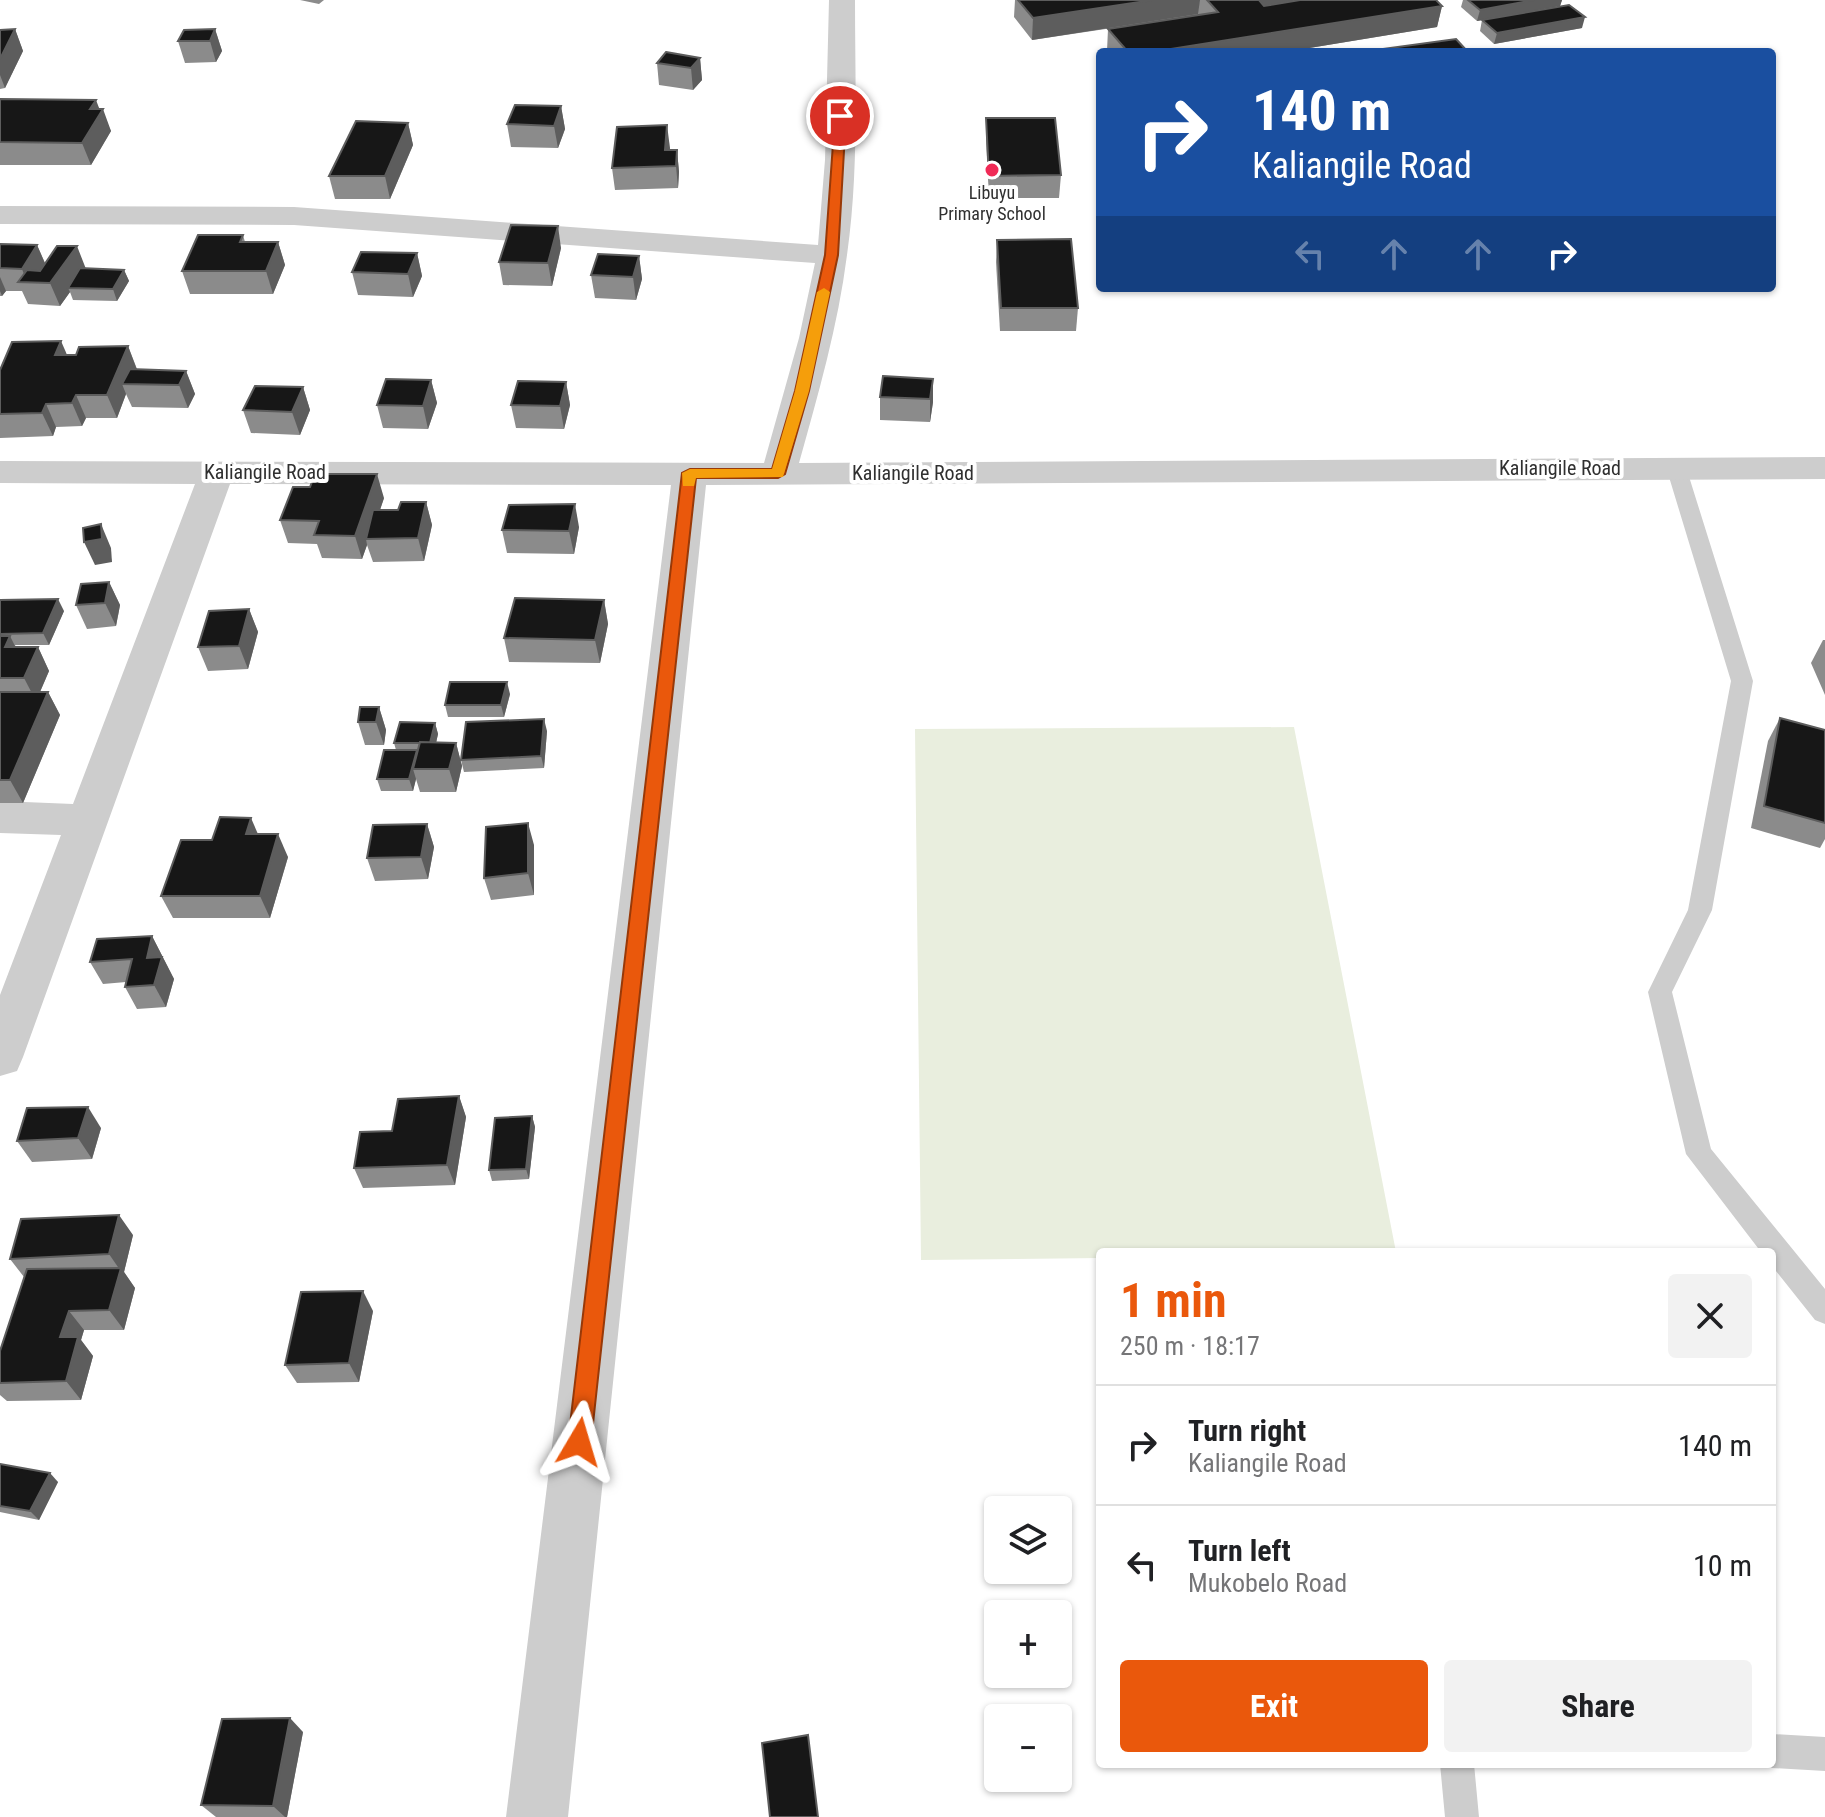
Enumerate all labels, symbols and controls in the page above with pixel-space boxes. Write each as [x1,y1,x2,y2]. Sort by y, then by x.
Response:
text: 140 m [1252,78,1391,144]
icon: right [1120,80,1224,184]
pin [806,82,874,150]
icon: arrive [818,94,862,138]
text: Kaliangile Road [1252,145,1472,187]
marker: Libuyu Primary School [983,161,1001,179]
place label: Libuyu Primary School [938,182,1046,224]
icon: left [1288,232,1332,276]
icon: ahead [1372,232,1416,276]
icon: ahead [1456,232,1500,276]
icon: right [1540,232,1584,276]
street label: Kaliangile Road [1499,456,1621,480]
street label: Kaliangile Road [204,460,326,484]
street label: Kaliangile Road [852,461,974,485]
text: 1 min [1120,1272,1227,1329]
button: close [1668,1274,1752,1358]
text: 250 m · 18:17 [1120,1331,1260,1361]
position arrow [537,1400,621,1484]
text: Turn right [1188,1413,1306,1448]
icon: right [1120,1423,1164,1467]
text: 140 m [1678,1428,1752,1463]
text: Kaliangile Road [1188,1448,1347,1478]
map controls [984,1496,1072,1792]
button: layers [984,1496,1072,1584]
text: Turn left [1188,1533,1291,1568]
icon: left [1120,1543,1164,1587]
text: 10 m [1693,1548,1752,1583]
text: Mukobelo Road [1188,1568,1347,1598]
button: + [984,1600,1072,1688]
button: Exit [1120,1660,1428,1752]
button: Share [1444,1660,1752,1752]
button: − [984,1704,1072,1792]

